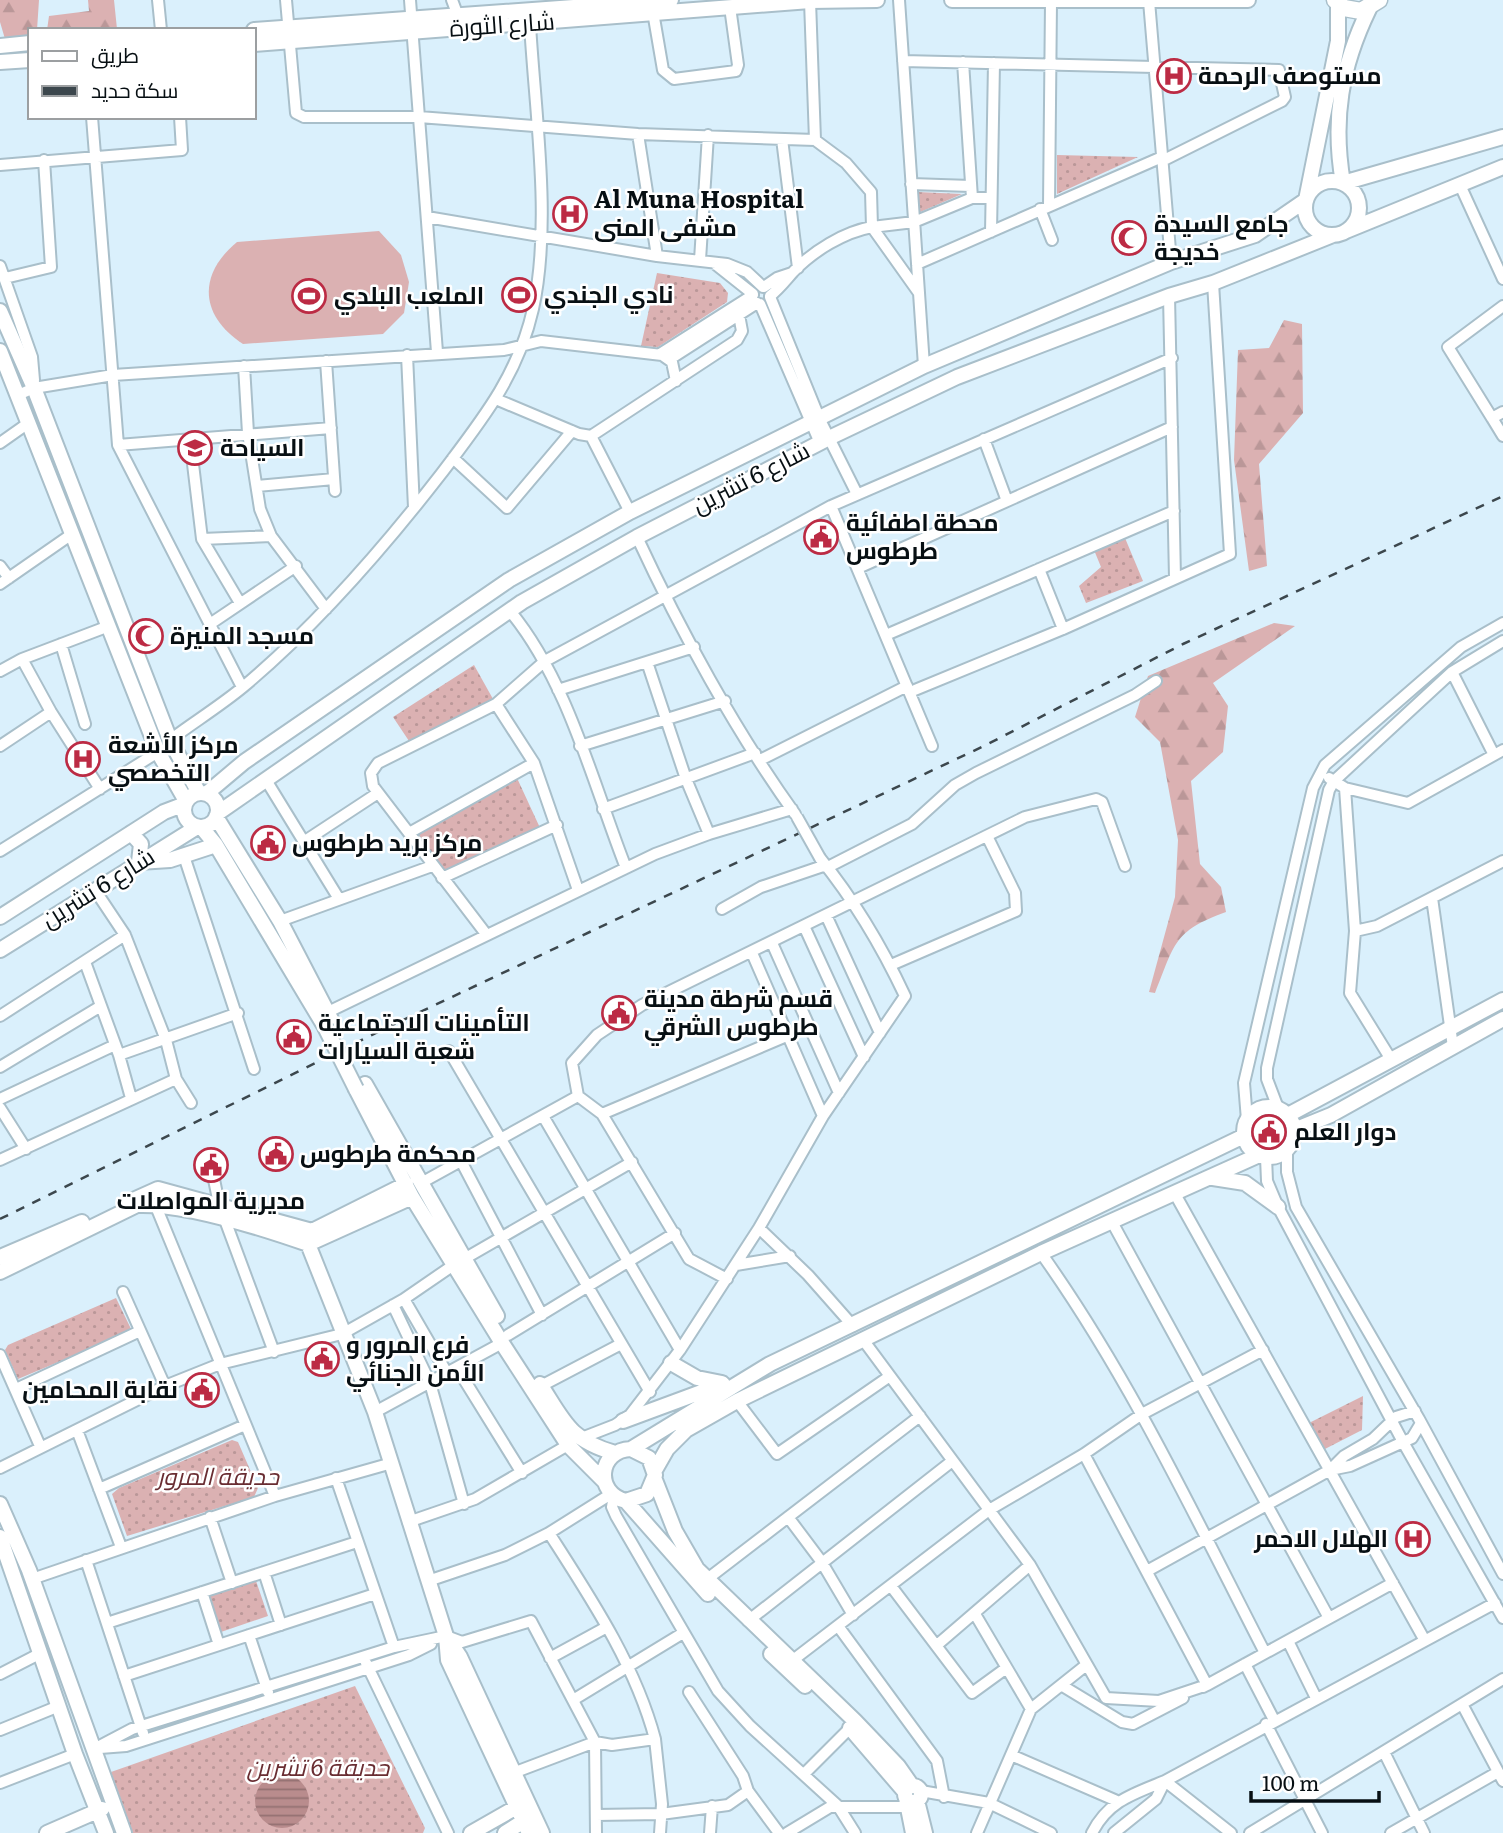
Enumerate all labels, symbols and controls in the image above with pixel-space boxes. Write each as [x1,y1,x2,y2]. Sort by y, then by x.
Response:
street label: شارع الثورة [448,1,556,45]
legend [28,28,256,119]
text: طريق [91,38,139,69]
place label: مستوصف الرحمة [1198,56,1382,91]
hospital icon: مستوصف الرحمة [1155,57,1193,95]
text: سكة حديد [91,73,178,104]
place label: Al Muna Hospital مشفى المنى [594,180,804,243]
hospital icon: Al Muna Hospital مشفى المنى [551,195,589,233]
place label: جامع السيدة خديجة [1154,204,1289,267]
mosque icon: جامع السيدة خديجة [1110,219,1148,257]
place label: نادي الجندي [544,275,673,314]
place label: الملعب البلدي [334,276,484,315]
sports icon: نادي الجندي [500,276,538,314]
sports icon: الملعب البلدي [290,277,328,315]
place label: السياحة [220,428,305,463]
school or university icon: السياحة [176,429,214,467]
street label: شارع 6 تشرين [685,431,815,521]
place label: محطة اطفائية طرطوس [846,503,999,566]
public building icon: محطة اطفائية طرطوس [802,518,840,556]
place label: مسجد المنيرة [170,616,314,651]
mosque icon: مسجد المنيرة [127,617,165,655]
place label: مركز الأشعة التخصصي [108,725,239,791]
hospital icon: مركز الأشعة التخصصي [64,740,102,778]
place label: مركز بريد طرطوس [292,823,482,858]
public building icon: مركز بريد طرطوس [249,824,287,862]
street label: شارع 6 تشرين [33,837,161,935]
place label: قسم شرطة مدينة طرطوس الشرقي [644,979,833,1046]
public building icon: قسم شرطة مدينة طرطوس الشرقي [600,994,638,1032]
place label: التأمينات الاجتماعية شعبة السيارات [318,1003,530,1066]
public building icon: التأمينات الاجتماعية شعبة السيارات [275,1018,313,1056]
place label: دوار العلم [1294,1112,1396,1148]
public building icon: دوار العلم [1250,1113,1288,1151]
place label: محكمة طرطوس [300,1134,476,1169]
public building icon: محكمة طرطوس [257,1135,295,1173]
public building icon: مديرية المواصلات [192,1146,230,1184]
place label: مديرية المواصلات [117,1181,305,1216]
place label: فرع المرور و الأمن الجنائي [346,1325,485,1392]
public building icon: فرع المرور و الأمن الجنائي [303,1340,341,1378]
place label: نقابة المحامين [22,1370,178,1405]
public building icon: نقابة المحامين [183,1371,221,1409]
park label: حديقة المرور [154,1457,281,1492]
place label: الهلال الاحمر [1253,1519,1388,1554]
hospital icon: الهلال الاحمر [1394,1520,1432,1558]
park label: حديقة 6 تشرين [247,1748,391,1783]
scale bar [1251,1759,1379,1803]
text: 100 m [1262,1766,1319,1797]

